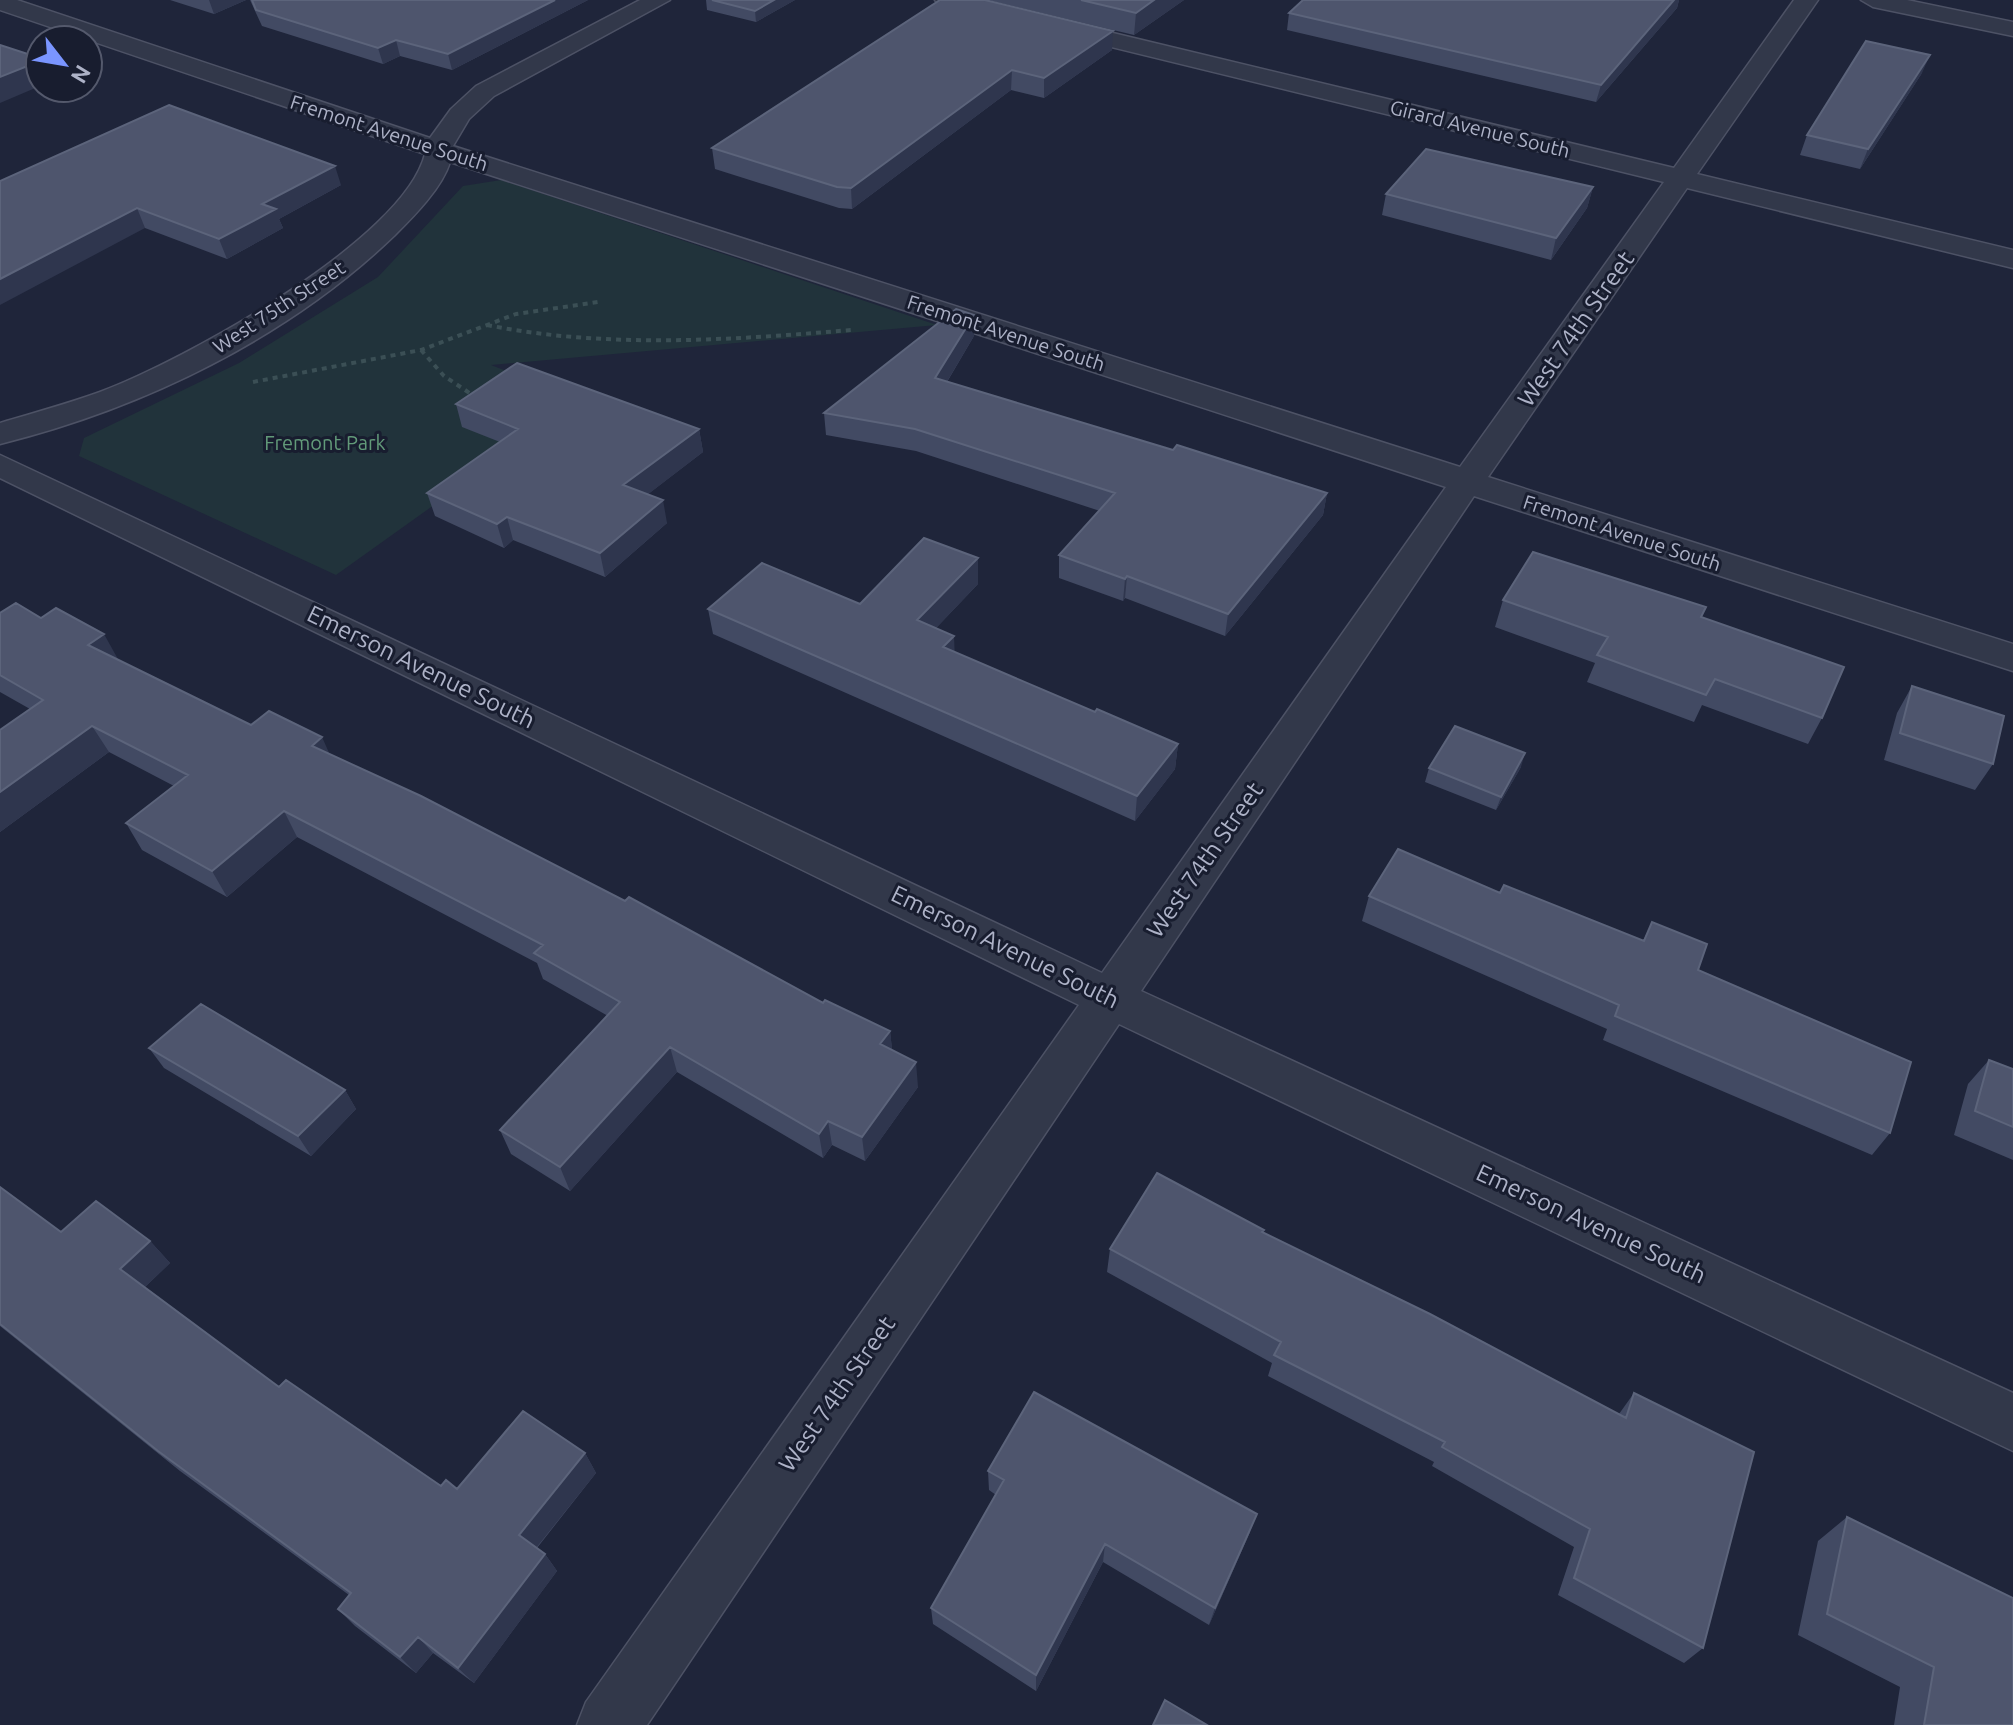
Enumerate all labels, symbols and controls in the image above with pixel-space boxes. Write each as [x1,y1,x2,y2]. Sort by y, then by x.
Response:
north arrow [24,24,104,104]
text: N [67,61,97,88]
street label: Fremont Avenue South [287,90,491,175]
street label: Girard Avenue South [1388,95,1572,162]
street label: West 74th Street [1512,245,1639,411]
street label: West 75th Street [208,255,349,358]
street label: Fremont Avenue South [904,290,1108,375]
park label: Fremont Park [264,431,386,454]
street label: Fremont Avenue South [1520,490,1724,575]
street label: Emerson Avenue South [303,600,539,733]
street label: West 74th Street [1141,776,1268,942]
street label: Emerson Avenue South [887,880,1123,1013]
street label: Emerson Avenue South [1472,1158,1710,1289]
street label: West 74th Street [773,1310,900,1476]

